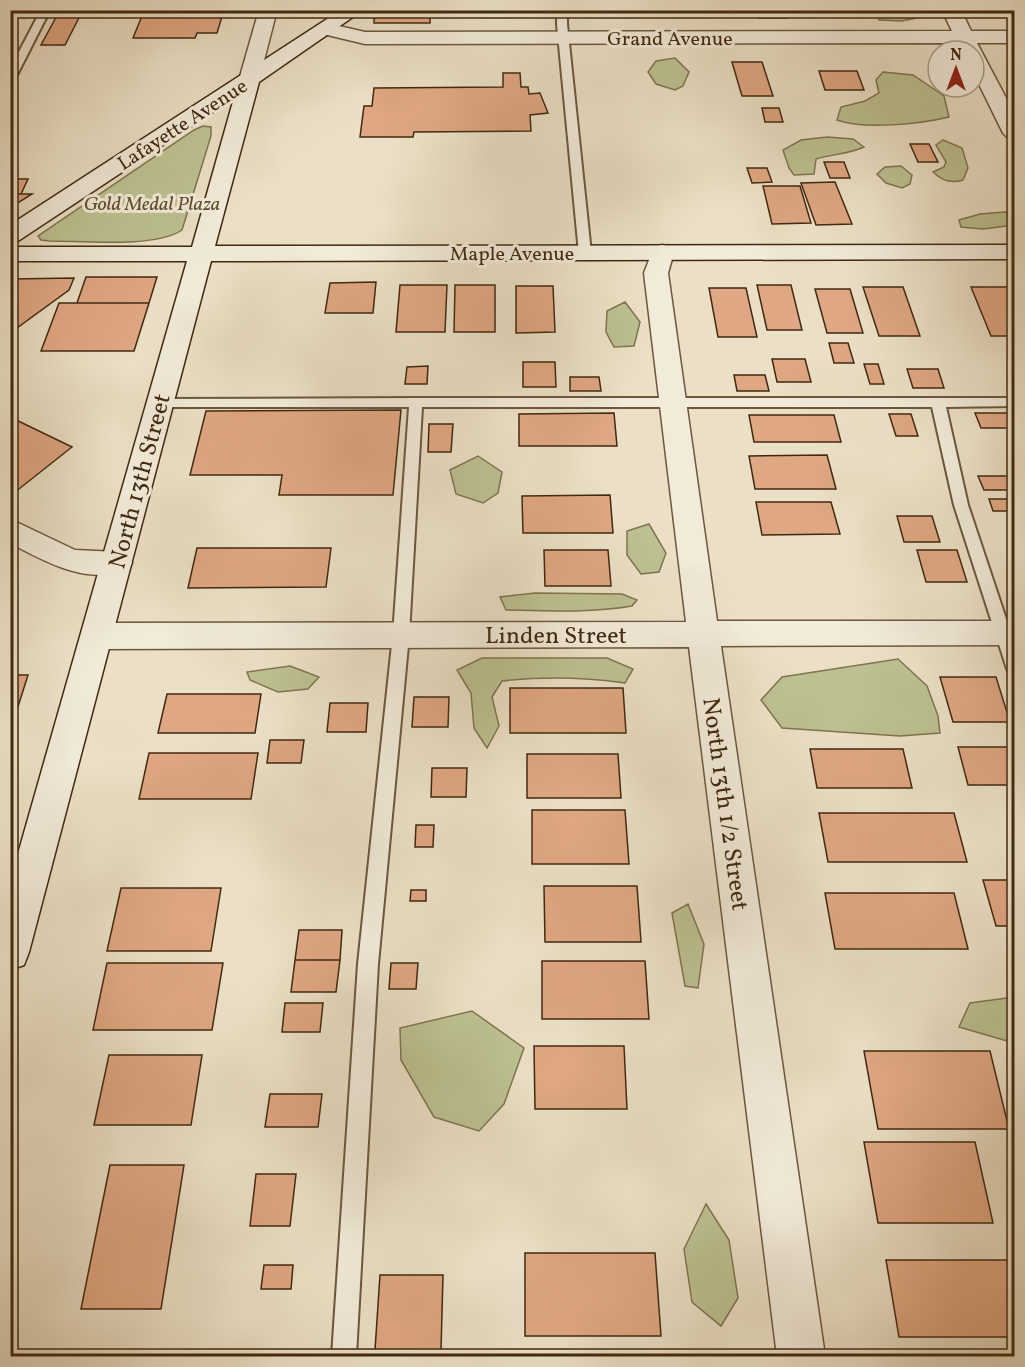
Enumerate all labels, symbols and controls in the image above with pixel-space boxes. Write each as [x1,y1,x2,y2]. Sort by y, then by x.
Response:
street label: Grand Avenue [607,26,733,54]
north arrow [926,39,986,99]
text: N [950,45,962,67]
street label: Lafayette Avenue [113,73,254,178]
park label: Gold Medal Plaza [84,191,220,219]
street label: Maple Avenue [450,241,574,269]
street label: North 13th Street [101,390,181,573]
street label: Linden Street [485,620,627,654]
street label: North 13th 1/2 Street [692,696,756,913]

